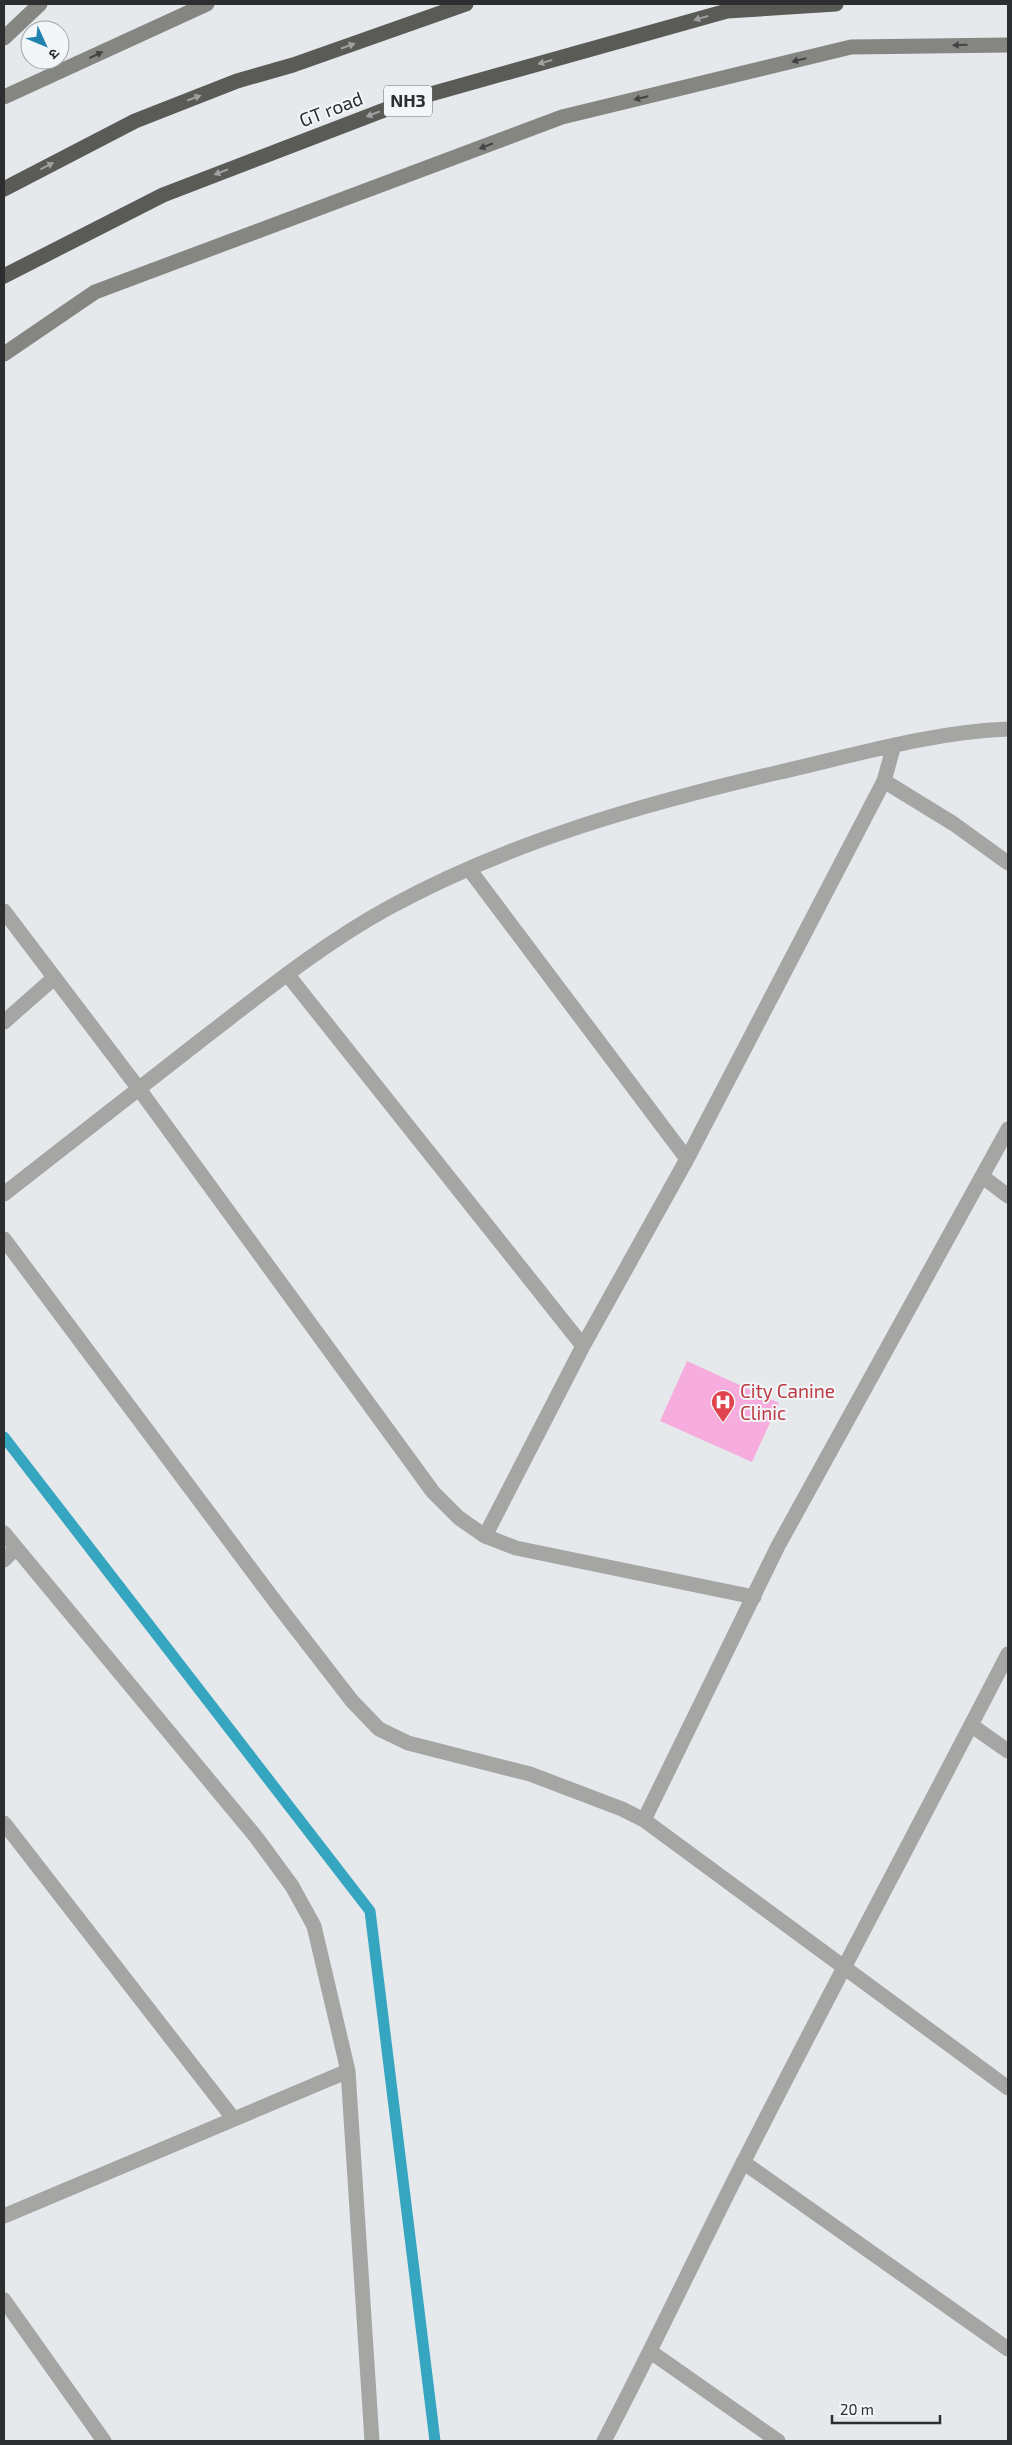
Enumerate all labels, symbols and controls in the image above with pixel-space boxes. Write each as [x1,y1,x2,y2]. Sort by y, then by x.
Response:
one-way arrow [694,15,709,23]
north arrow [20,20,70,70]
one-way arrow [341,42,356,50]
one-way arrow [951,42,967,50]
text: उ [45,46,64,64]
one-way arrow [89,51,103,59]
one-way arrow [791,56,806,64]
one-way arrow [537,58,552,66]
road number: NH3 [384,85,432,116]
street label: GT road [296,86,366,131]
one-way arrow [187,94,202,101]
one-way arrow [633,94,648,102]
one-way arrow [365,110,380,118]
one-way arrow [478,143,493,150]
one-way arrow [40,162,54,170]
one-way arrow [213,168,228,176]
place label: City Canine Clinic [740,1379,835,1424]
hospital icon: City Canine Clinic [710,1389,736,1423]
scale bar [832,2392,940,2424]
text: 20 m [840,2400,874,2418]

